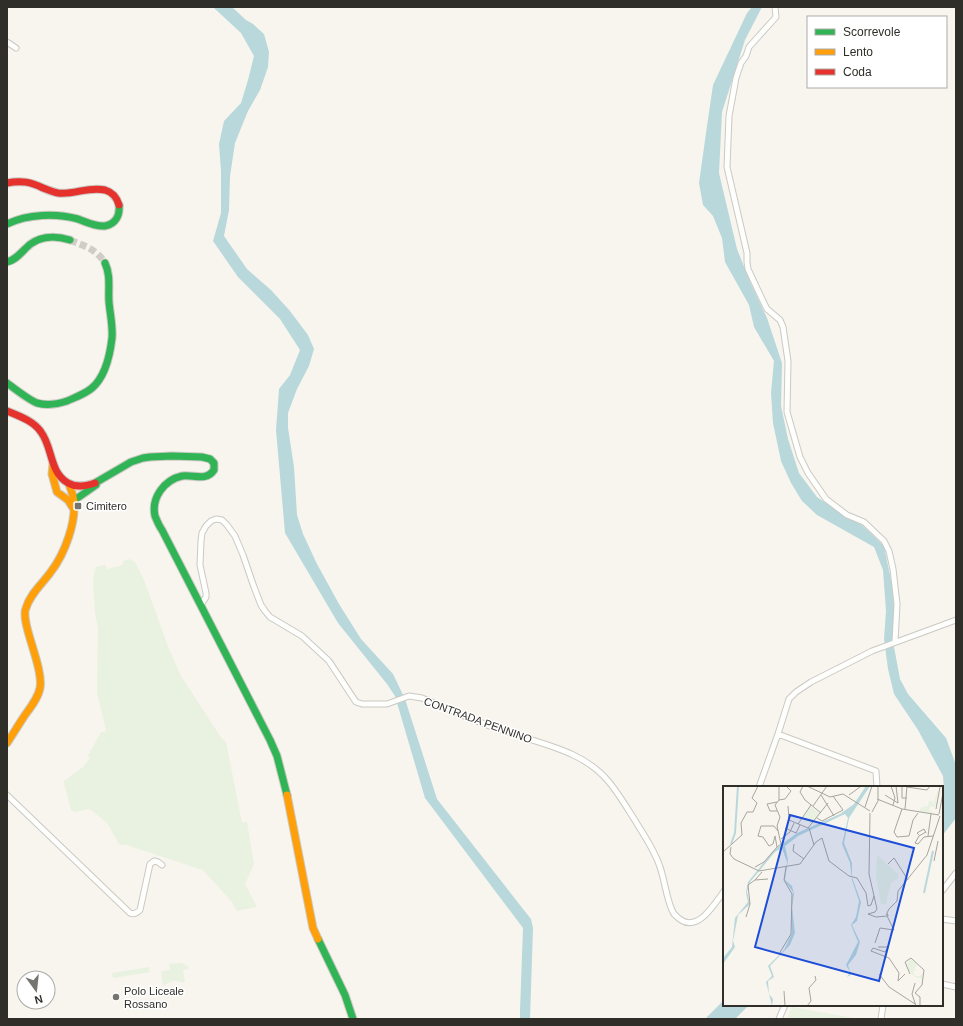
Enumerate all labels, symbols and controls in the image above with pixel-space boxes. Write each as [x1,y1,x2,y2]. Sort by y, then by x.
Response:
legend [807,16,947,88]
text: Scorrevole [843,25,901,39]
text: Lento [843,45,873,59]
text: Coda [843,65,872,79]
place label: Cimitero [86,500,127,512]
marker: Cimitero [73,501,83,511]
street label: CONTRADA PENNINO [422,695,534,745]
inset map [723,786,943,1006]
north arrow [16,970,56,1010]
place label: Polo Liceale Rossano [124,985,184,1010]
marker: Polo Liceale Rossano [111,992,121,1002]
text: N [33,993,44,1006]

